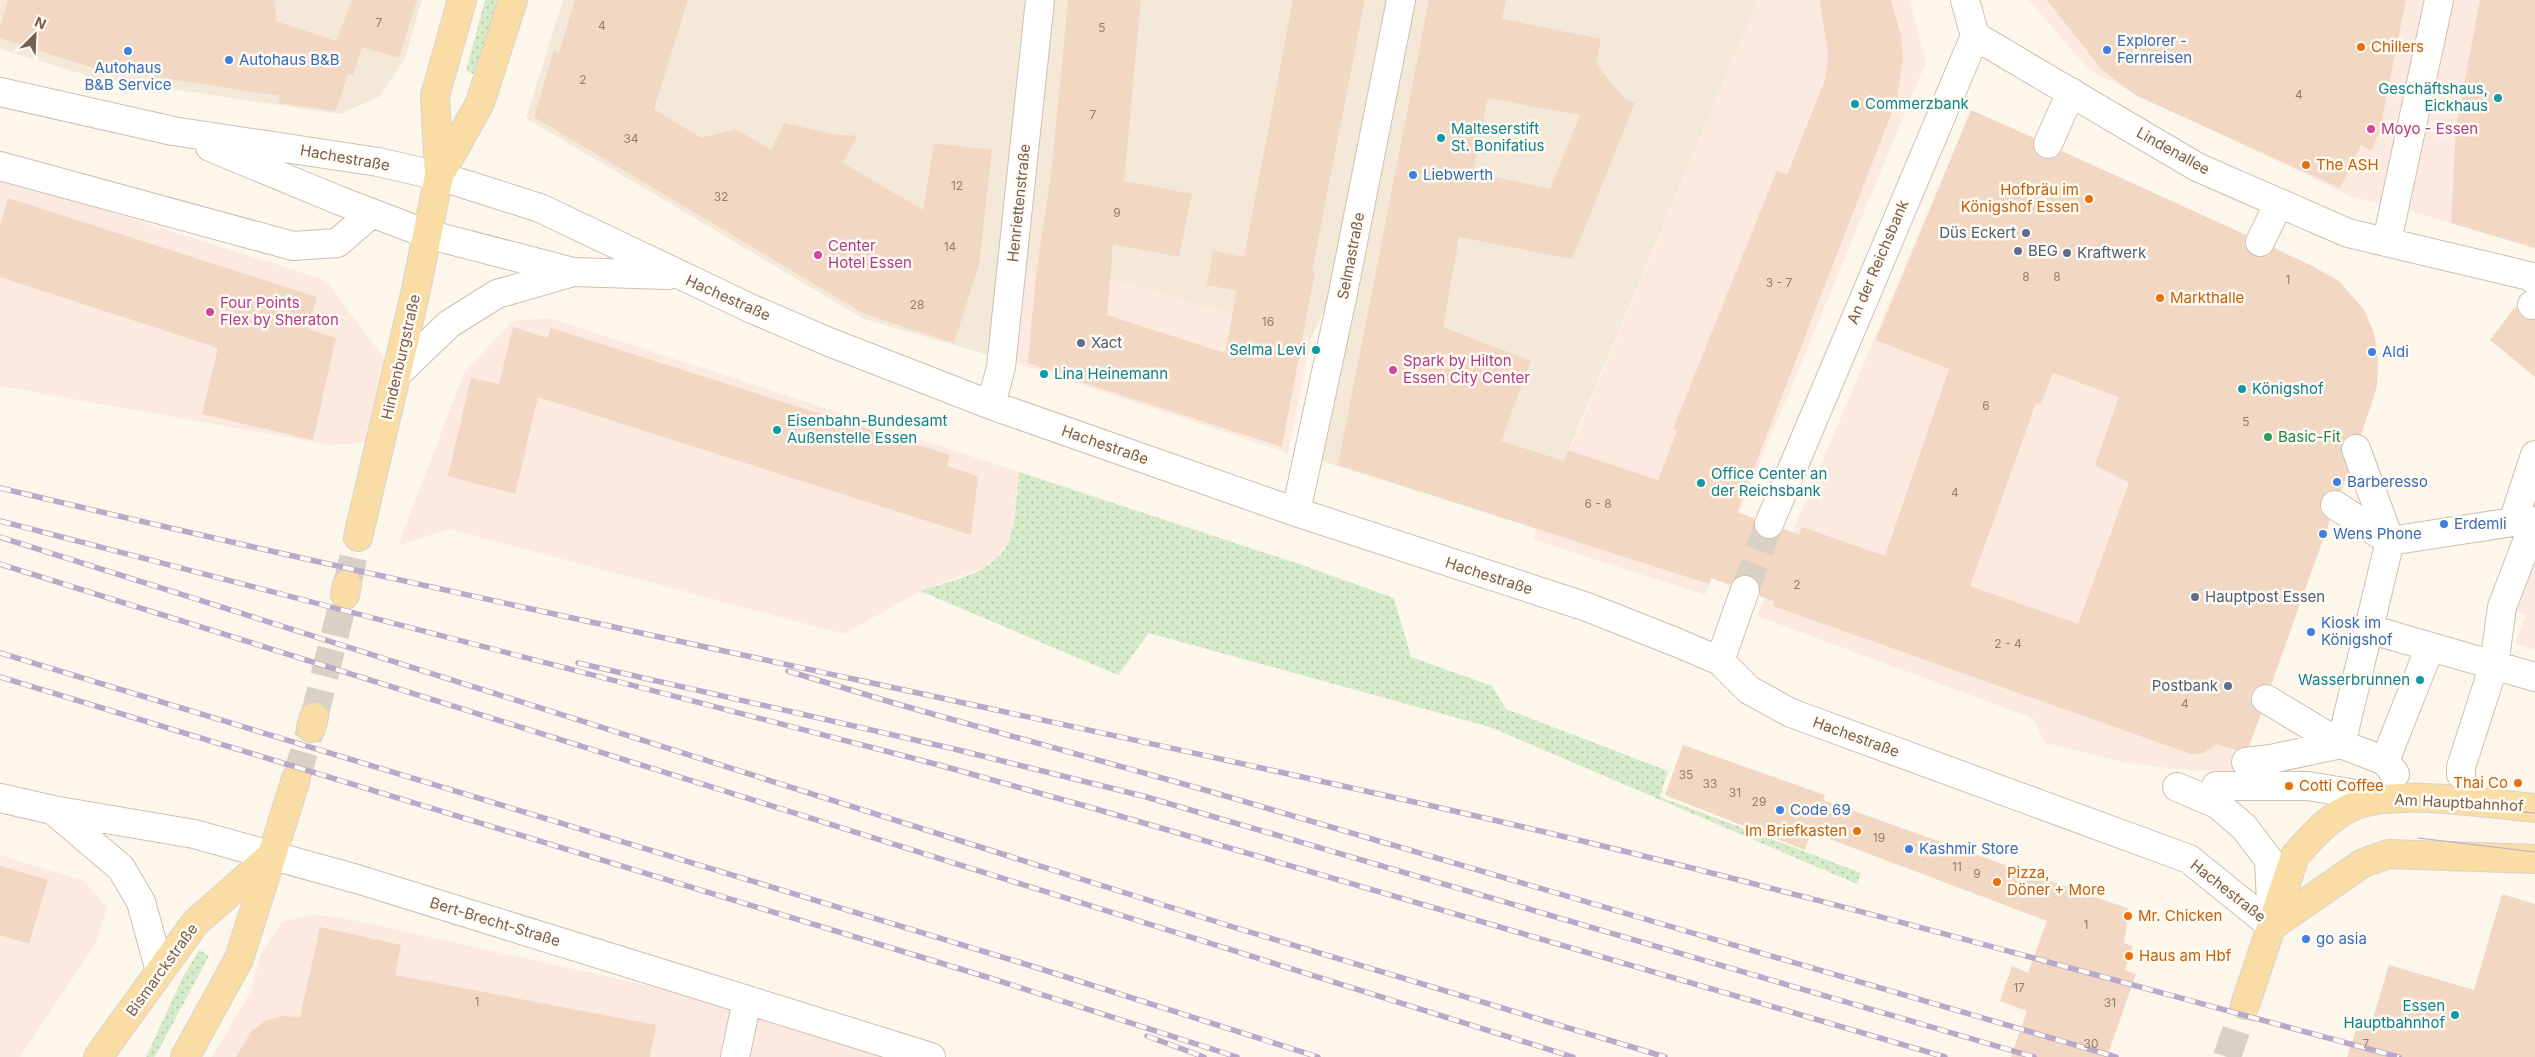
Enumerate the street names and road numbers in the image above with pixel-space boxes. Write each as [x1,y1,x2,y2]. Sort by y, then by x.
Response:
street label: Lindenallee [2133,123,2213,178]
street label: Hachestraße [299,140,391,175]
street label: Henriettenstraße [1003,143,1034,263]
street label: An der Reichsbank [1843,196,1913,327]
street label: Selmastraße [1333,211,1368,301]
street label: Hachestraße [683,270,773,325]
street label: Hindenburgstraße [377,292,424,421]
street label: Hachestraße [1059,421,1151,468]
street label: Hachestraße [1443,552,1535,599]
street label: Hachestraße [1810,712,1902,761]
street label: Am Hauptbahnhof [2394,790,2524,815]
street label: Hachestraße [2187,855,2270,926]
street label: Bert-Brecht-Straße [428,893,563,950]
street label: Bismarckstraße [122,920,202,1020]

